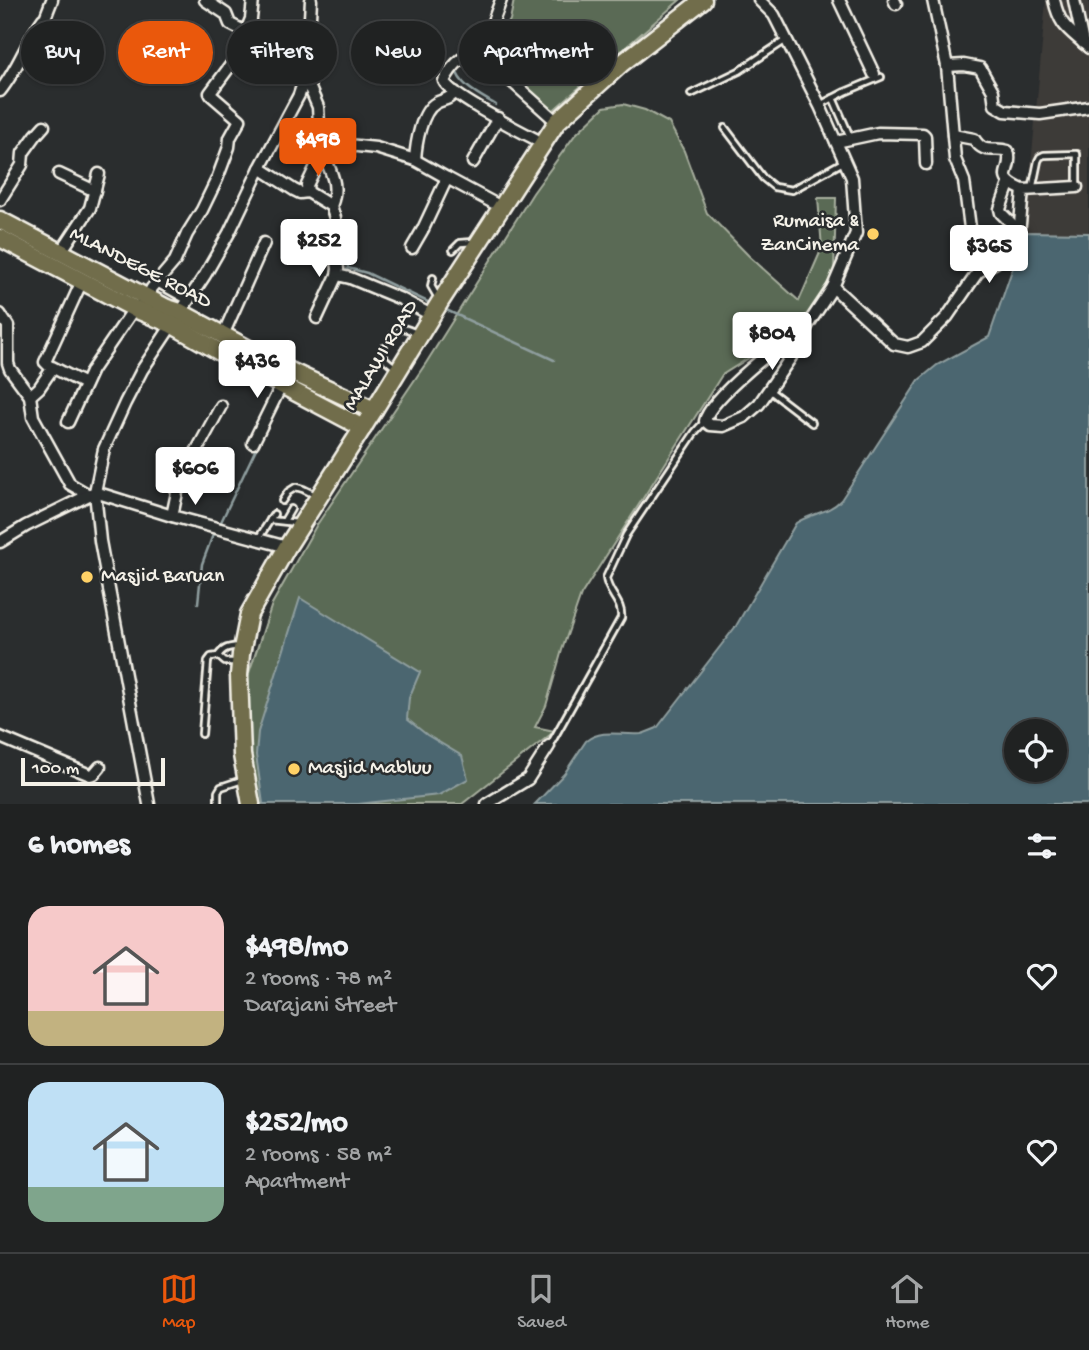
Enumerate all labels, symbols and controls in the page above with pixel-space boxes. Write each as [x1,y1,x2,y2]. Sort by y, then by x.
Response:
chip: Buy [21,21,104,84]
chip: Rent [118,21,213,84]
chip: Filters [227,21,337,84]
chip: New [351,21,445,84]
chip: Apartment [459,21,616,84]
pin: $498 [277,118,359,178]
text: $498 [295,127,341,154]
place label: Rumaisa & ZanCinema [760,210,860,259]
pin: $252 [278,219,360,279]
street label: MLANDEGE ROAD [65,222,216,316]
marker: Rumaisa & ZanCinema [865,226,881,242]
pin: $365 [948,226,1030,285]
text: $252 [297,228,341,255]
text: $365 [966,234,1012,261]
street label: MALAWI ROAD [339,296,425,416]
pin: $804 [731,312,813,372]
text: $804 [749,321,795,348]
pin: $436 [216,340,298,400]
text: $436 [235,349,279,376]
pin: $606 [154,448,236,507]
text: $606 [172,456,218,483]
place label: Masjid Baruan [101,565,224,590]
marker: Masjid Baruan [79,569,95,585]
map controls [1004,719,1067,782]
button: locate [1004,719,1067,782]
scale bar [21,755,164,787]
place label: Masjid Mabluu [308,757,432,782]
text: 100 m [32,758,79,781]
marker: Masjid Mabluu [286,761,302,777]
icon: filters [1023,827,1061,865]
text: 6 homes [28,829,130,864]
text: $498/mo [245,931,348,966]
icon: home [84,934,168,1018]
icon: heart [1023,957,1061,995]
text: 2 rooms · 78 m² [245,966,392,993]
text: Darajani Street [245,993,396,1020]
text: $252/mo [245,1107,348,1142]
icon: home [84,1110,168,1194]
icon: heart [1023,1133,1061,1171]
text: 2 rooms · 58 m² [245,1142,392,1169]
text: Apartment [245,1169,349,1196]
tab: Map [160,1270,198,1335]
tab: Saved [517,1270,566,1335]
tab: Home [885,1270,929,1335]

